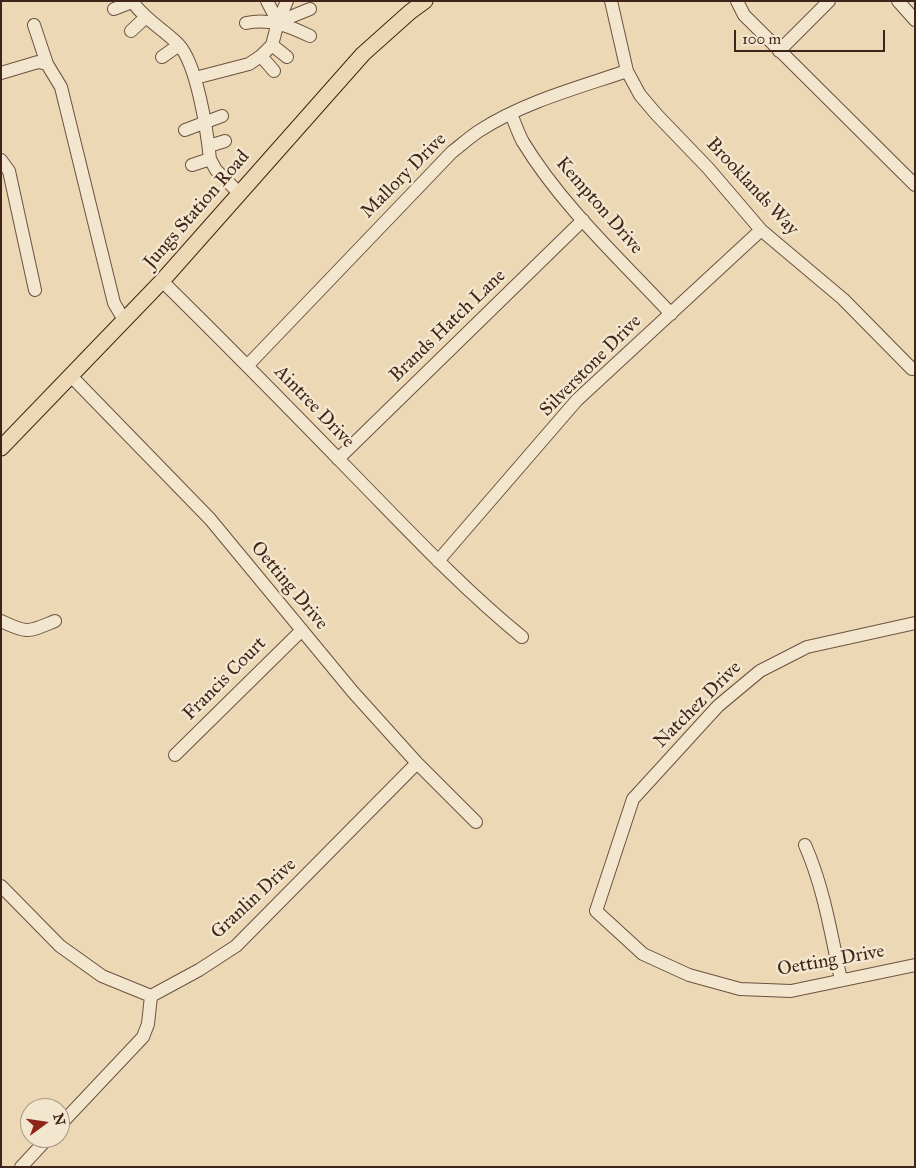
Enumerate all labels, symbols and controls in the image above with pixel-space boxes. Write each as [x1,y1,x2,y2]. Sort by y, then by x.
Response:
scale bar [736,20,887,52]
text: 100 m [742,30,781,48]
street label: Mallory Drive [357,129,451,223]
street label: Brooklands Way [701,133,803,241]
street label: Jungs Station Road [139,146,255,274]
street label: Kempton Drive [551,153,647,259]
street label: Brands Hatch Lane [385,265,511,387]
street label: Silverstone Drive [535,310,647,422]
street label: Aintree Drive [269,361,359,453]
street label: Oetting Drive [245,537,333,635]
street label: Francis Court [179,633,271,725]
street label: Natchez Drive [650,657,746,753]
street label: Granlin Drive [207,854,301,944]
street label: Oetting Drive [776,940,886,982]
north arrow [20,1098,70,1148]
text: N [49,1112,69,1127]

